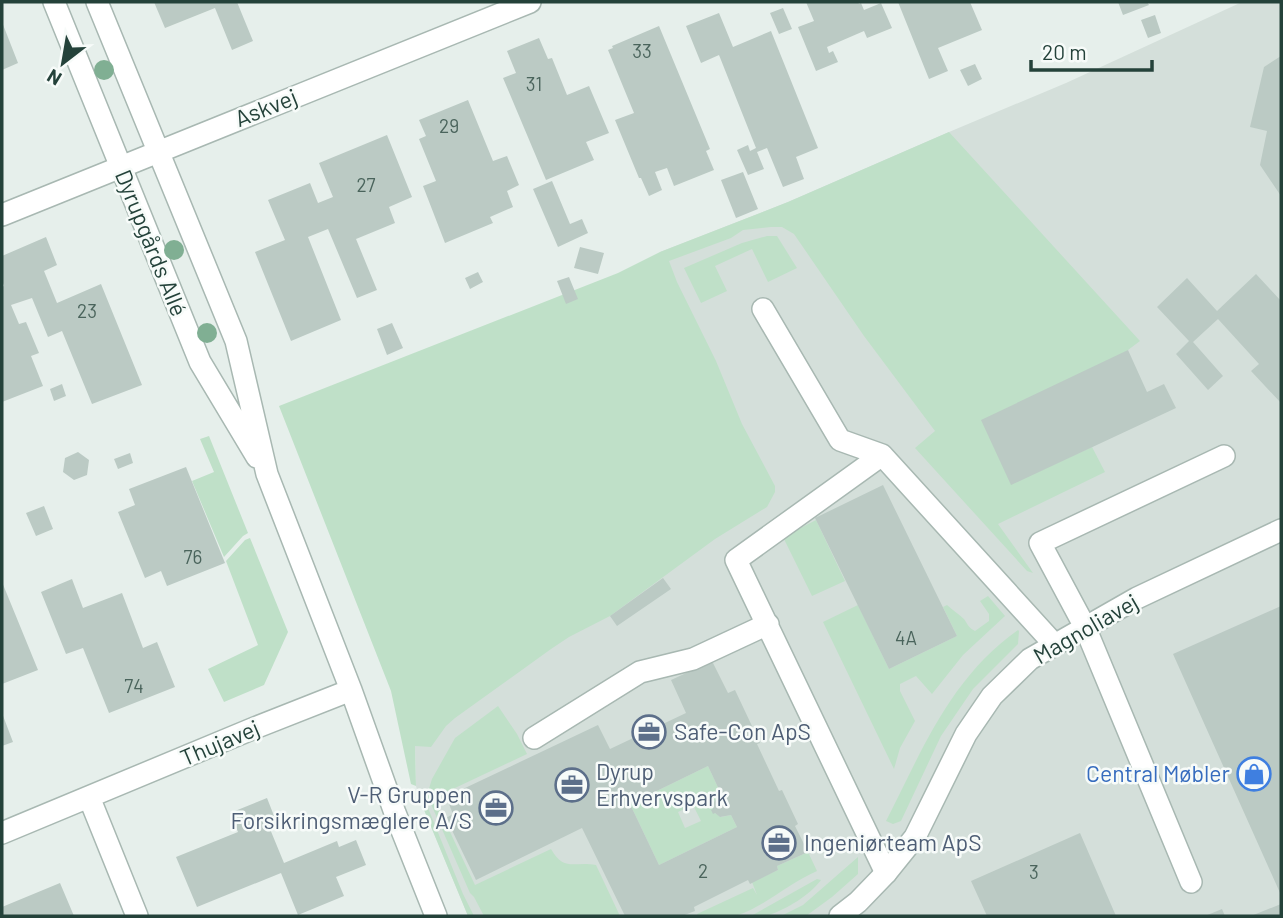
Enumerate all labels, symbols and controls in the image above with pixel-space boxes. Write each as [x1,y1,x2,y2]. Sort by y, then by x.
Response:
north arrow [28,28,98,98]
scale bar [1031,28,1152,72]
house number: 33 [632,39,652,62]
text: 20 m [1042,39,1087,64]
text: N [43,65,65,91]
house number: 31 [526,72,542,95]
street label: Askvej [230,82,301,132]
house number: 29 [439,114,459,137]
street label: Dyrupgårds Allé [110,165,194,320]
house number: 27 [356,173,376,196]
house number: 23 [77,299,97,322]
house number: 76 [184,545,202,568]
street label: Magnoliavej [1028,587,1143,669]
house number: 4A [895,626,917,649]
house number: 74 [124,674,144,697]
street label: Thujavej [176,713,264,771]
office icon: Safe-Con ApS [630,713,668,751]
place label: Safe-Con ApS [674,717,811,745]
shop icon: Central Møbler [1235,755,1273,793]
place label: Dyrup Erhvervspark [596,757,728,811]
place label: Central Møbler [1086,759,1231,787]
office icon: Dyrup Erhvervspark [553,766,591,804]
place label: V-R Gruppen Forsikringsmæglere A/S [231,780,472,834]
office icon: V-R Gruppen Forsikringsmæglere A/S [477,789,515,827]
office icon: Ingeniørteam ApS [760,824,798,862]
place label: Ingeniørteam ApS [804,828,982,856]
house number: 2 [698,859,708,882]
house number: 3 [1029,860,1039,883]

